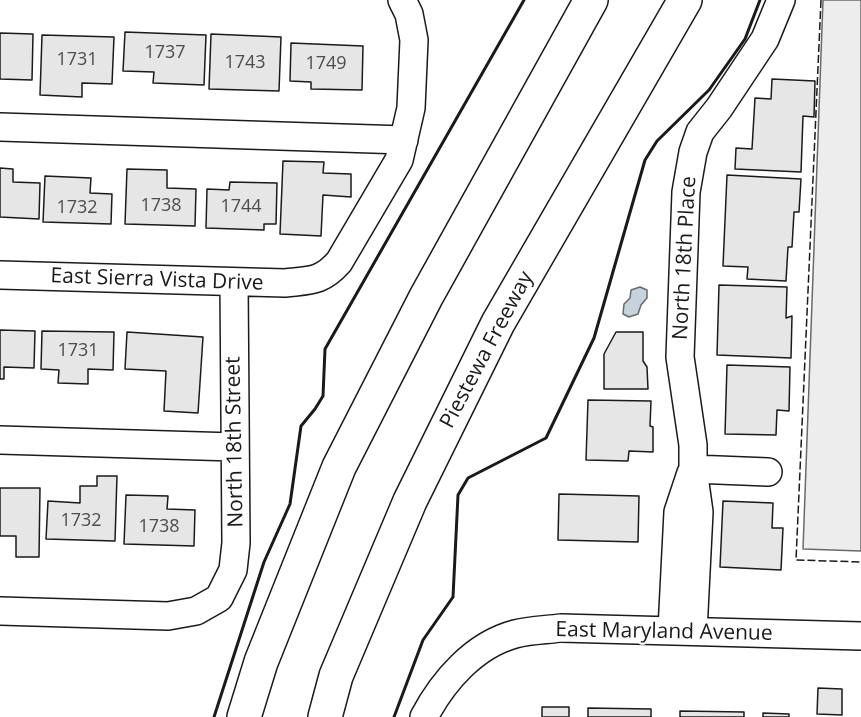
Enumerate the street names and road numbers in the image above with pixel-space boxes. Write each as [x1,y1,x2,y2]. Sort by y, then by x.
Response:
street label: North 18th Place [668,175,702,341]
street label: East Sierra Vista Drive [50,264,264,296]
street label: Piestewa Freeway [435,267,539,433]
street label: North 18th Street [221,356,249,528]
street label: East Maryland Avenue [555,618,773,646]

